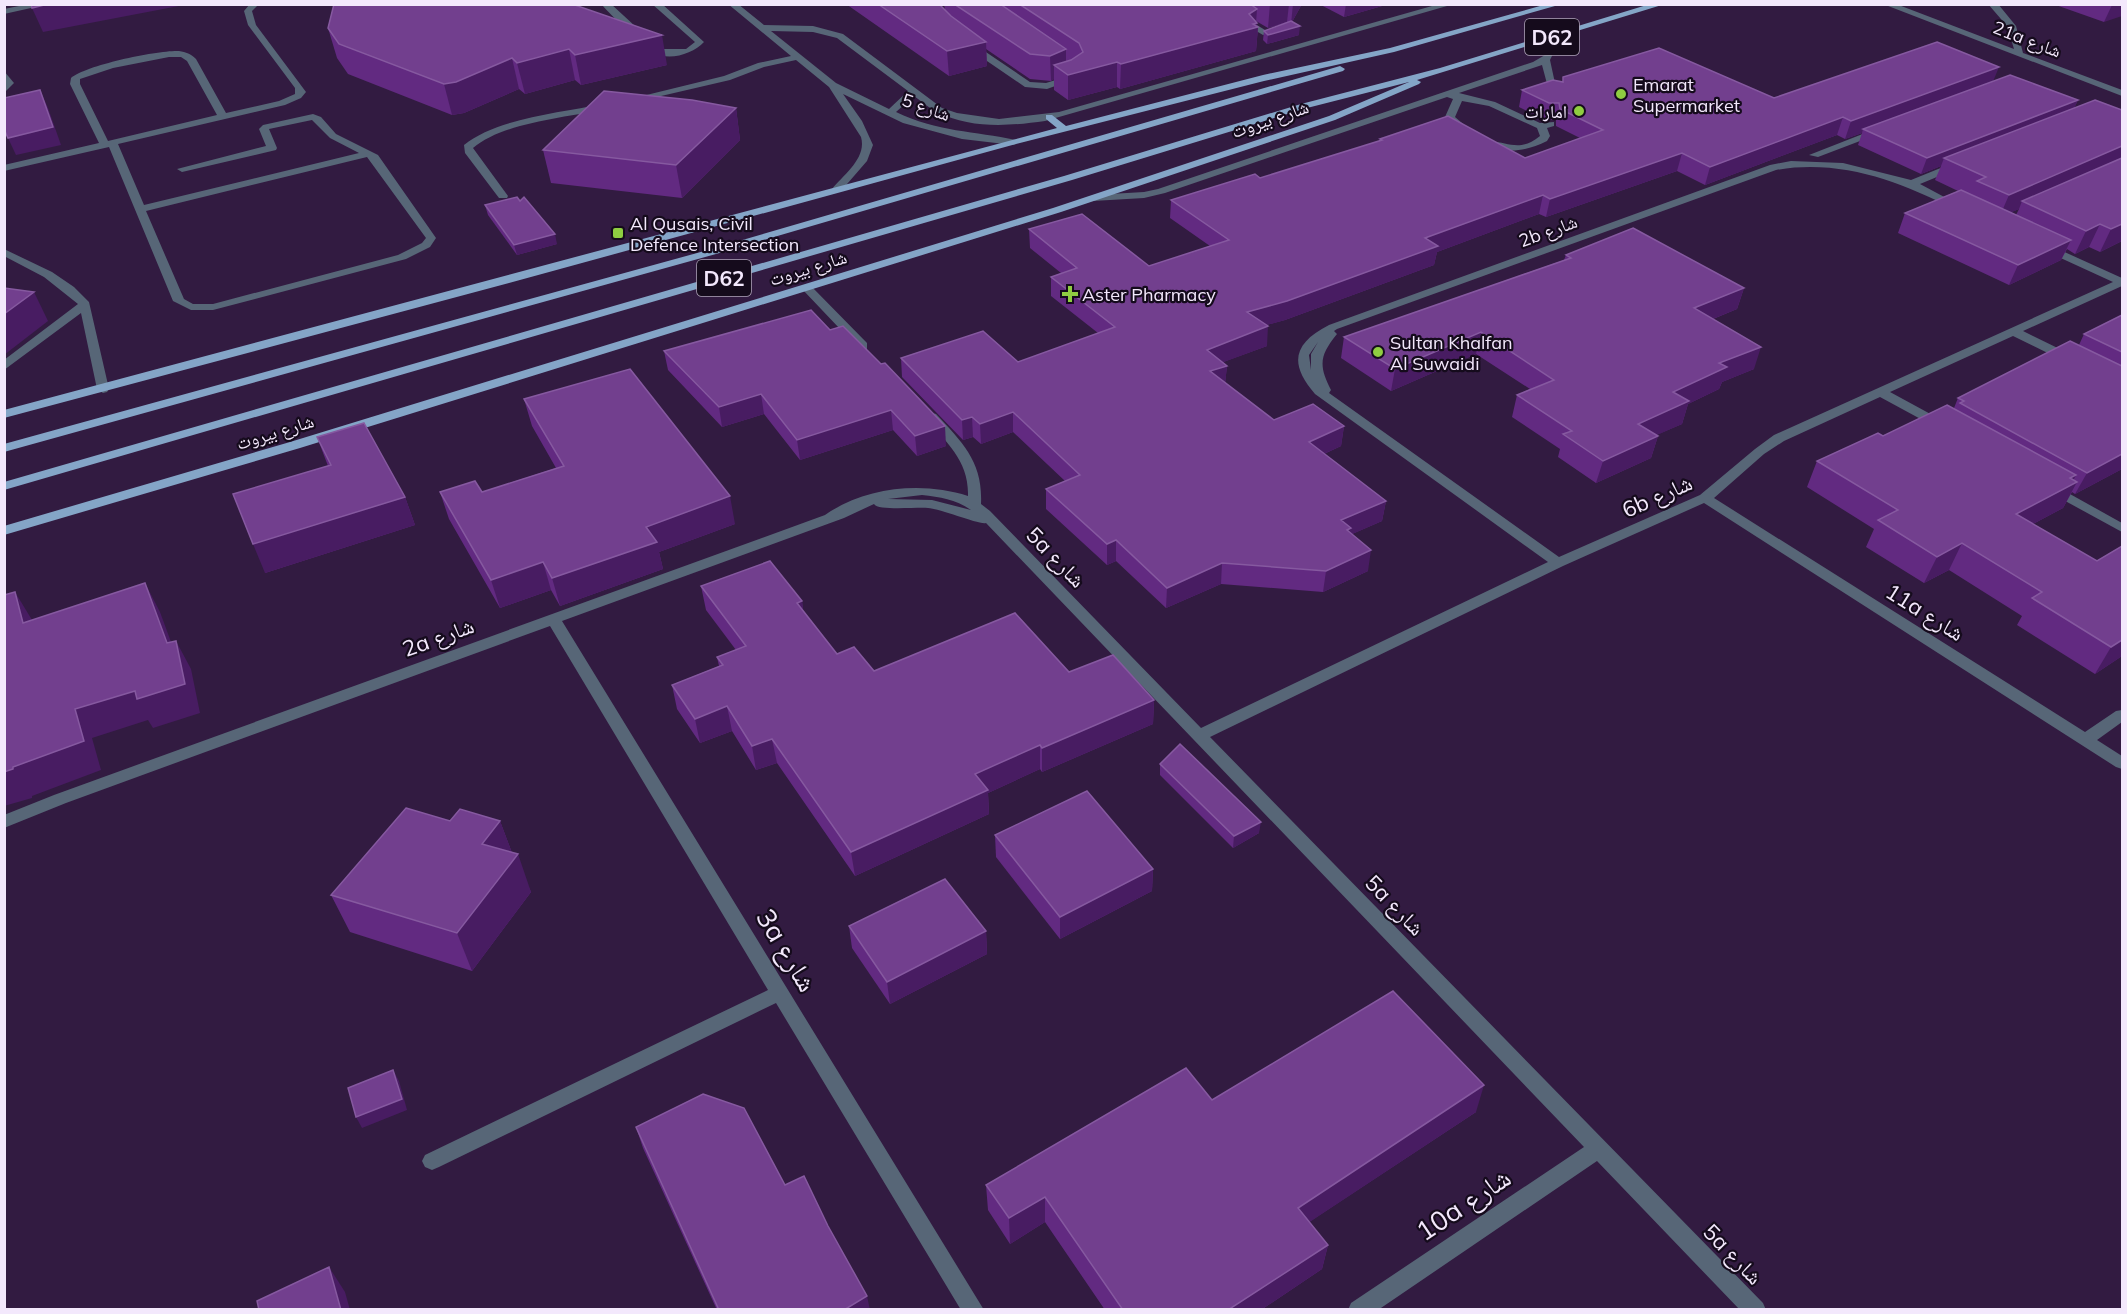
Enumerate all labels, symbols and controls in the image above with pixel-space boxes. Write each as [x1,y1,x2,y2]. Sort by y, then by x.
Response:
street label: 21a شارع [1990,15,2064,63]
road number: D62 [1525,19,1579,55]
place label: Emarat Supermarket [1633,73,1740,117]
marker: Emarat Supermarket [1614,87,1628,101]
street label: شارع 5 [899,88,953,126]
street label: شارع بيروت [1228,95,1312,143]
place label: امارات [1525,100,1567,123]
marker: امارات [1572,104,1586,118]
street label: 2b شارع [1516,210,1580,252]
place label: Al Qusais, Civil Defence Intersection [630,212,799,256]
marker: Al Qusais, Civil Defence Intersection [611,226,625,240]
street label: شارع بيروت [766,245,850,291]
road number: D62 [697,260,751,296]
place label: Aster Pharmacy [1082,283,1216,306]
marker: Aster Pharmacy [1063,287,1077,301]
place label: Sultan Khalfan Al Suwaidi [1390,331,1513,375]
marker: Sultan Khalfan Al Suwaidi [1371,345,1385,359]
street label: شارع بيروت [233,409,317,455]
street label: 6b شارع [1618,468,1696,524]
street label: 5a شارع [1020,521,1092,593]
street label: 11a شارع [1881,577,1969,647]
street label: 2a شارع [398,611,478,663]
street label: 5a شارع [1359,869,1431,941]
street label: 3a شارع [748,902,825,998]
street label: 10a شارع [1409,1160,1517,1249]
street label: 5a شارع [1697,1218,1769,1290]

